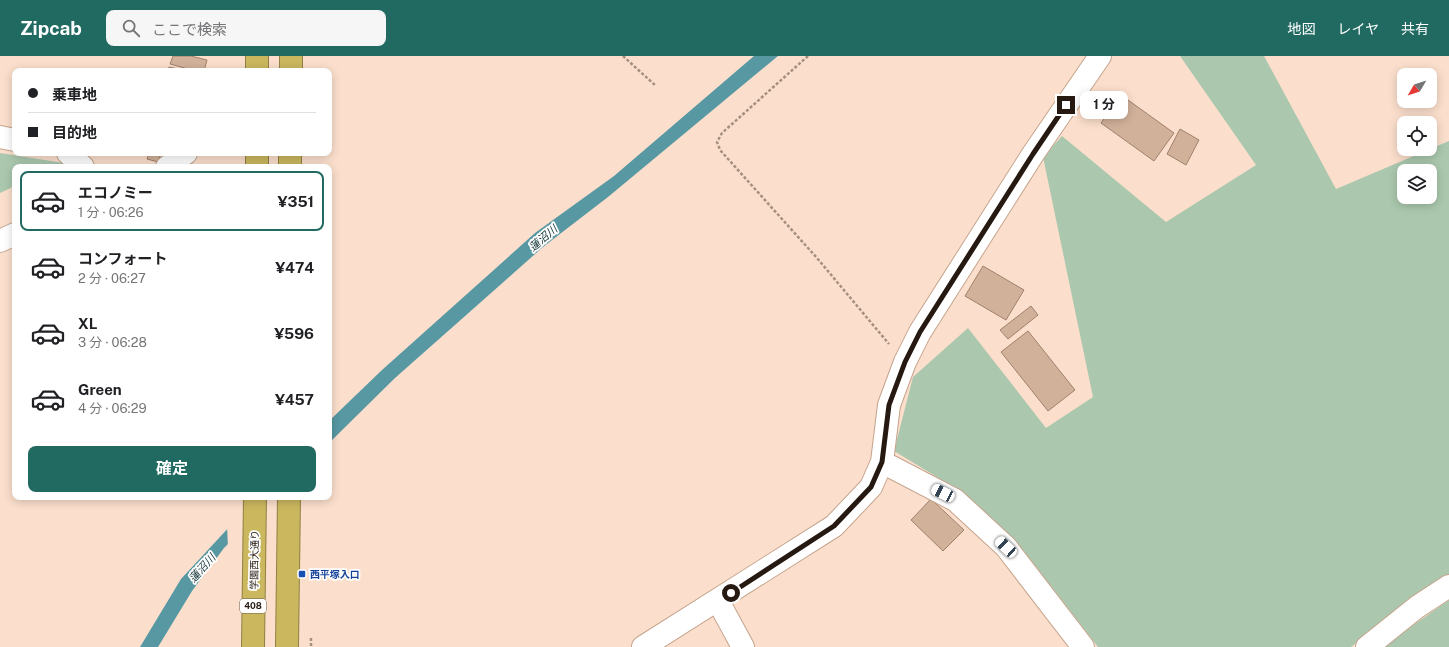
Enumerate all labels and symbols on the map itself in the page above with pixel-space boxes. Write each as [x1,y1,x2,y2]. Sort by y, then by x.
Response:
north arrow [1397,68,1437,108]
callout: 1 分 [1080,91,1128,119]
route end [1057,96,1075,114]
water label: 蓮沼川 [527,222,560,253]
car [930,482,956,504]
street label: 学園西大通り [247,530,261,590]
car [993,534,1019,560]
water label: 蓮沼川 [187,551,218,584]
place label: 西平塚入口 [310,568,360,580]
marker: 西平塚入口 [297,569,307,579]
route start [722,584,740,602]
road number: 408 [240,599,266,613]

